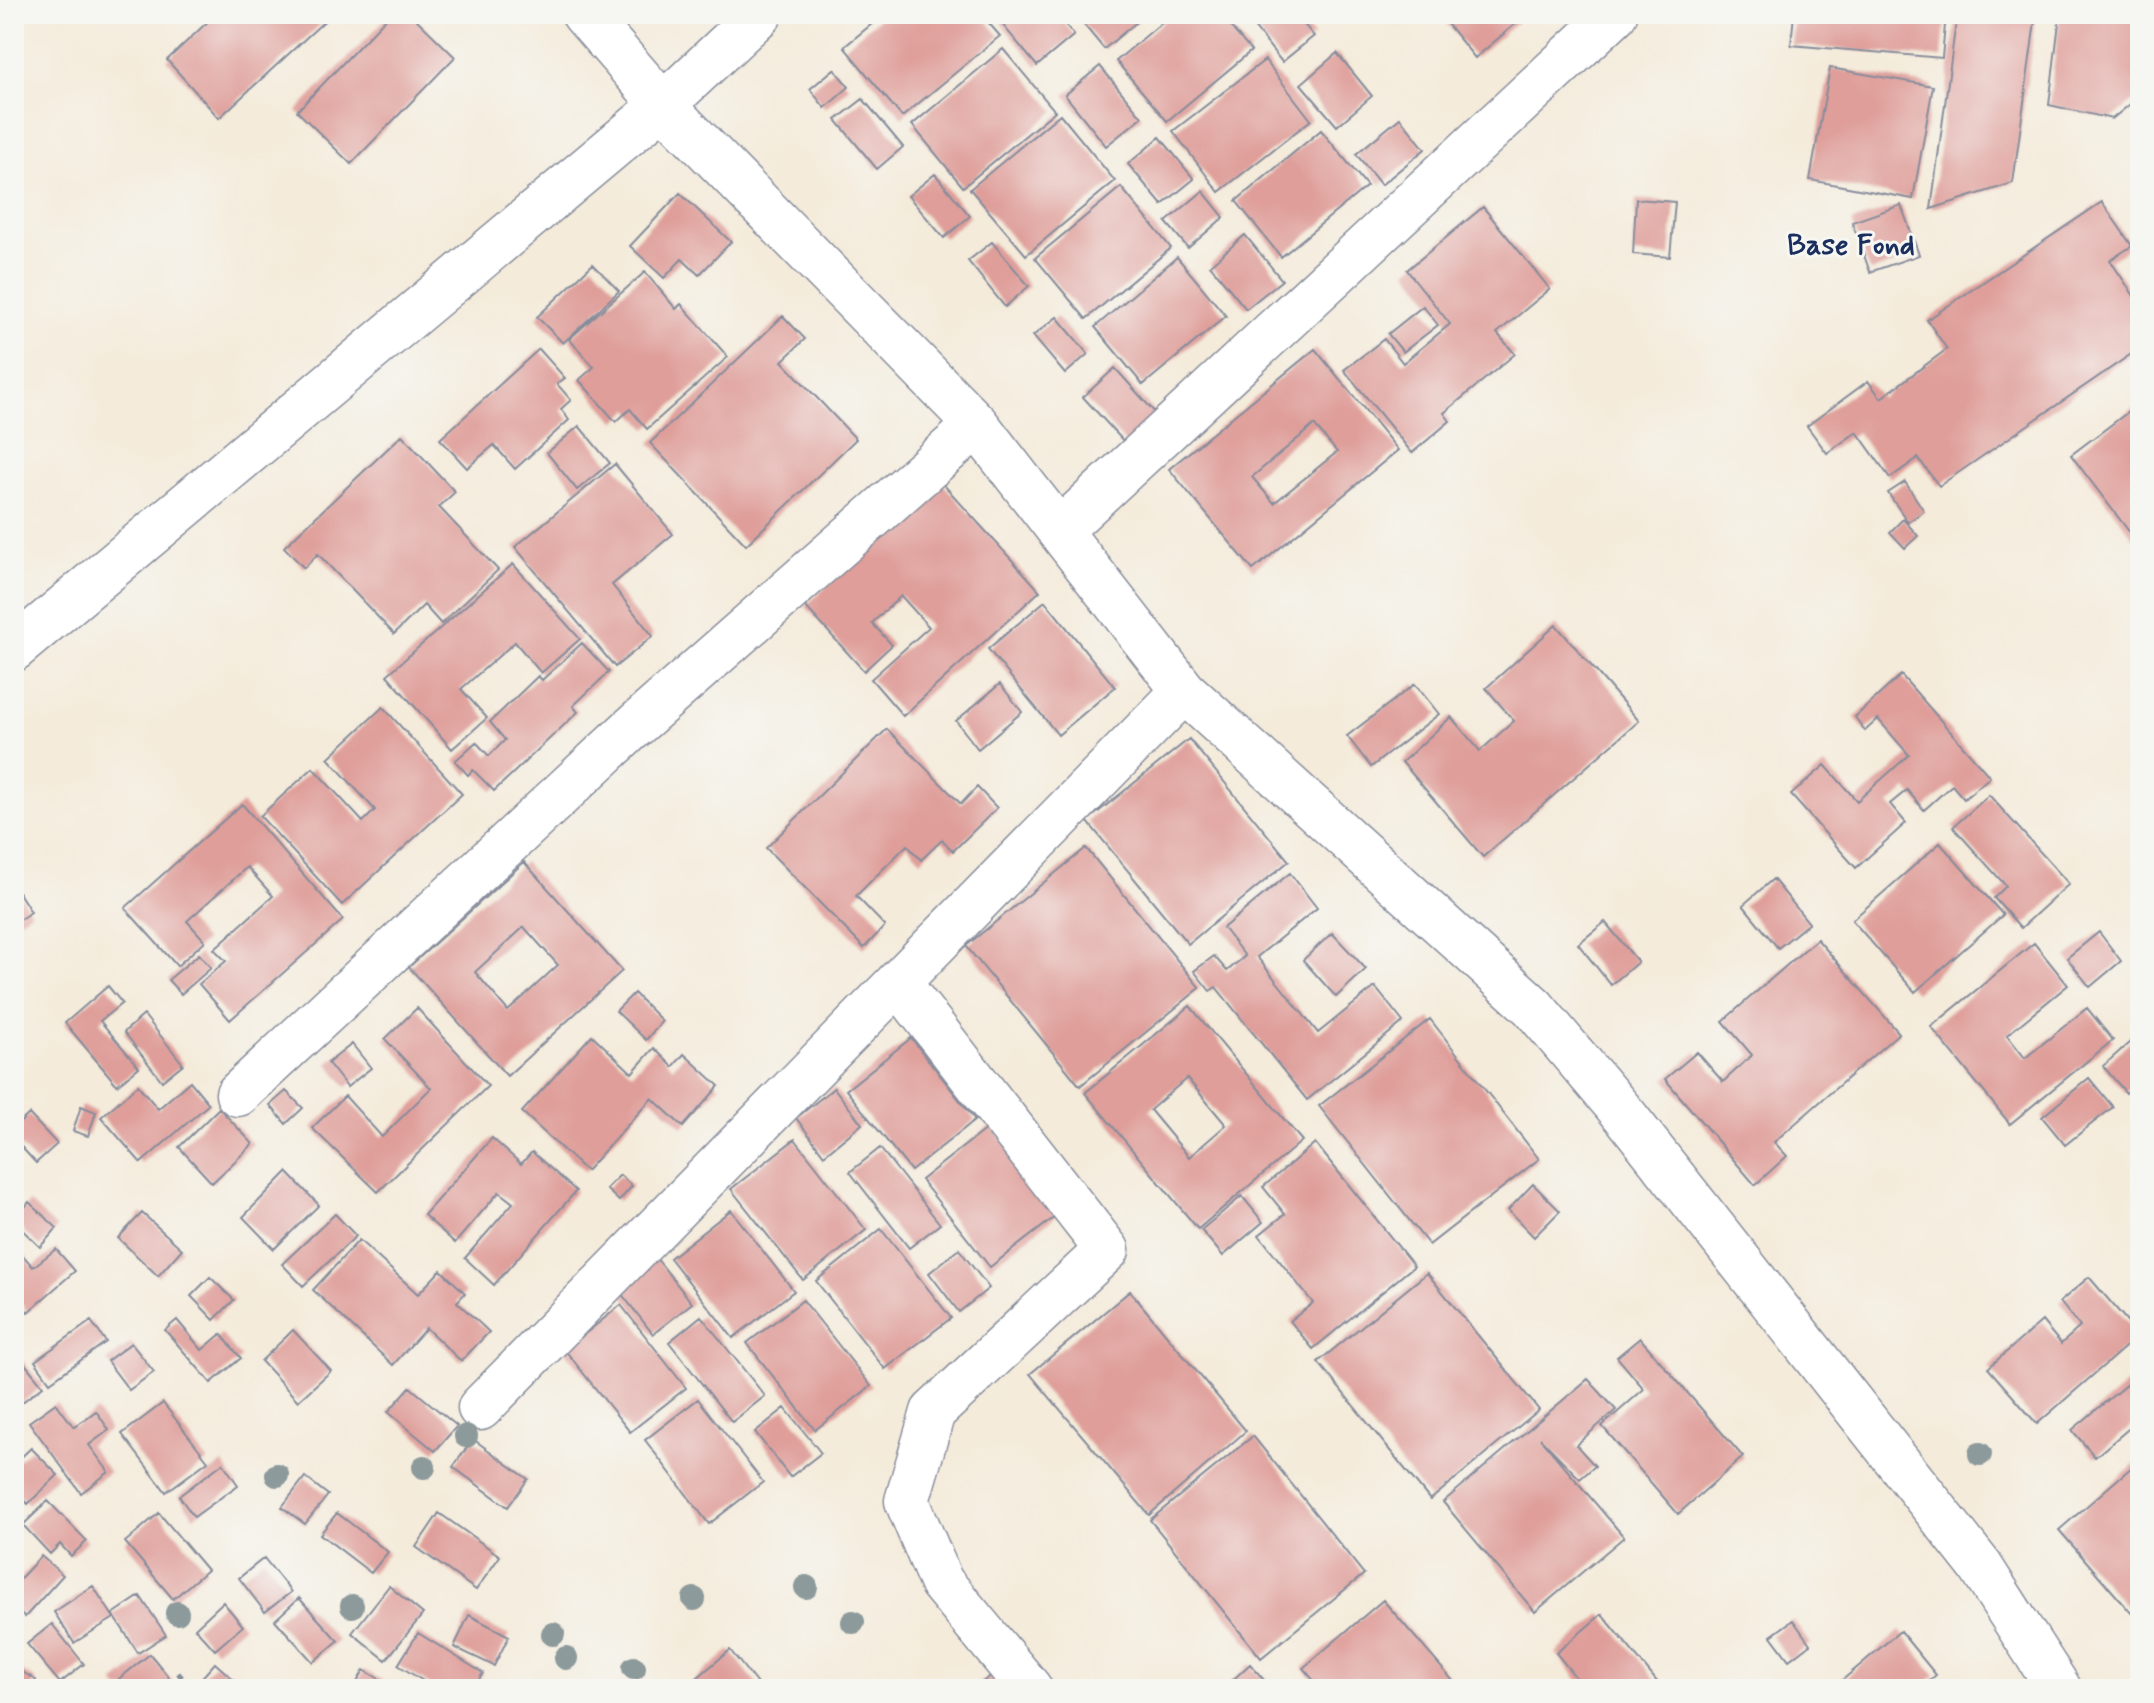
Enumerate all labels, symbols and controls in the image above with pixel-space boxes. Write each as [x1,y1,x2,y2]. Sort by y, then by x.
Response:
district label: Base Fond [1787,226,1915,265]

